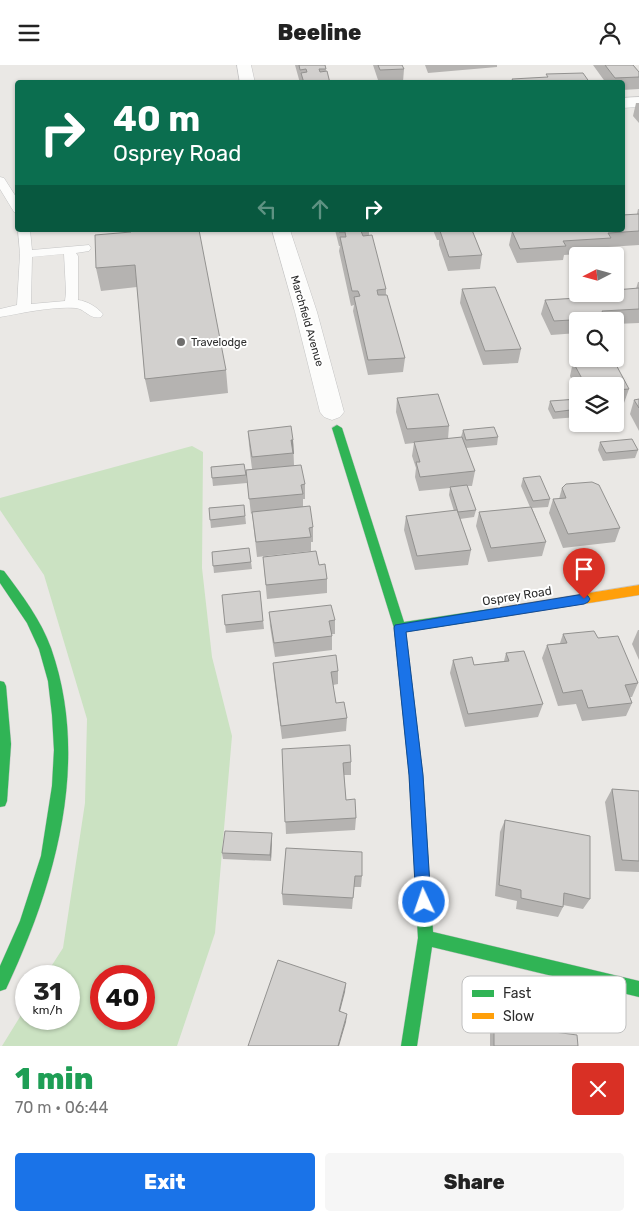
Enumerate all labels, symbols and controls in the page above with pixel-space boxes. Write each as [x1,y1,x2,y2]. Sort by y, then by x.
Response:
icon: menu [15,19,43,47]
text: Beeline [278,19,361,46]
icon: person [596,19,624,47]
text: 40 m [113,98,200,140]
icon: right [30,100,95,165]
text: Osprey Road [113,140,241,167]
icon: left [253,195,281,223]
icon: ahead [306,195,334,223]
icon: right [359,195,387,223]
north arrow [569,247,624,303]
map controls [569,247,624,432]
street label: Marchfield Avenue [288,274,326,368]
button: search [569,312,624,367]
marker: Travelodge [175,336,187,348]
place label: Travelodge [191,336,247,349]
button: layers [569,377,624,432]
pin [563,548,605,599]
icon: arrive [570,555,598,583]
street label: Osprey Road [481,584,553,608]
position arrow [397,875,449,927]
speed limit sign: 40 [90,965,155,1030]
legend [462,976,626,1033]
text: 31 [33,977,62,1006]
text: Fast [503,985,532,1002]
text: km/h [33,1003,62,1017]
text: Slow [503,1008,534,1025]
text: 1 min [15,1061,93,1097]
button: close [572,1063,624,1115]
text: 70 m · 06:44 [15,1098,108,1117]
button: Exit [15,1153,315,1211]
button: Share [325,1153,624,1211]

